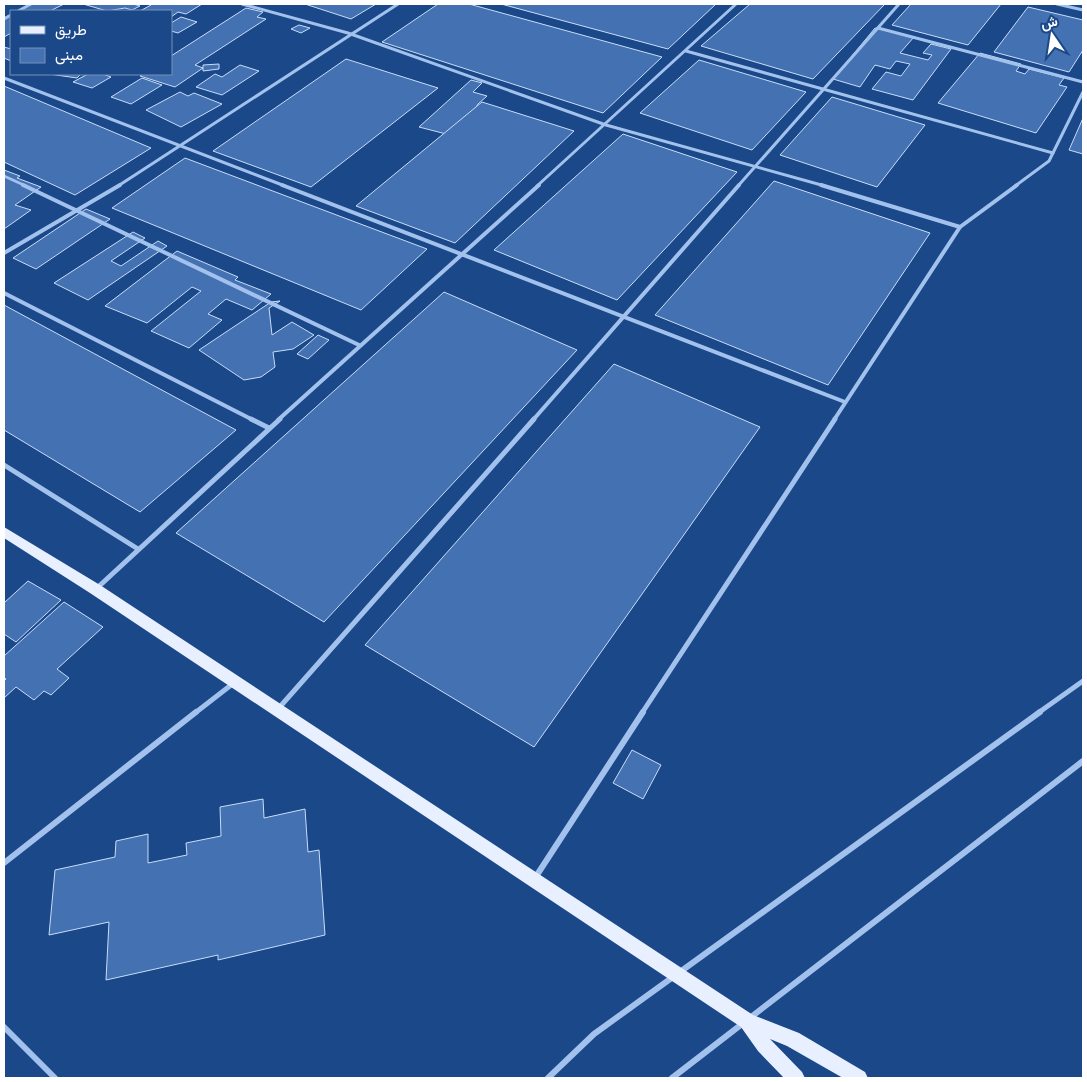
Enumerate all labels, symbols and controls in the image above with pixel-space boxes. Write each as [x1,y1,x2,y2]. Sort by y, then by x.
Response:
legend [10,10,172,75]
north arrow [1027,10,1077,60]
text: ش [1039,12,1059,33]
text: طريق [55,20,87,40]
text: مبنى [55,45,83,65]

